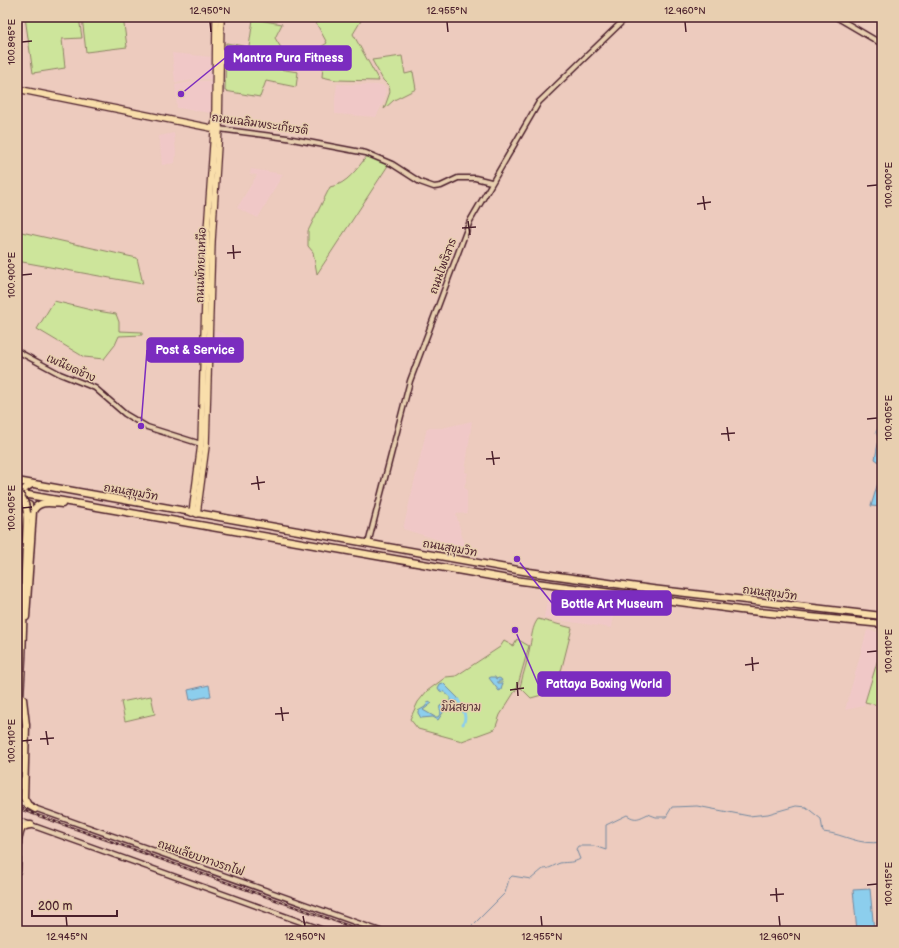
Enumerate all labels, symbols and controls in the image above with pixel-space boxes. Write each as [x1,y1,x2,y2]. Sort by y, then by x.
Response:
text: 12.950°N [189,5,231,17]
text: 12.955°N [427,5,467,17]
text: 12.960°N [664,5,706,17]
text: 100.895°E [6,19,18,65]
callout: Mantra Pura Fitness [225,46,351,70]
text: Mantra Pura Fitness [233,51,343,66]
street label: ถนนเฉลิมพระเกียรติ [211,110,309,137]
text: 100.900°E [883,161,895,208]
street label: ถนนพัทยาเหนือ [191,227,209,303]
street label: ถนนโพธิสาร [425,235,459,296]
text: 100.900°E [6,251,18,298]
callout: Post & Service [147,338,243,362]
text: Post & Service [155,343,235,358]
street label: เพนียดช้าง [44,351,98,385]
text: 100.905°E [883,395,895,441]
street label: ถนนสุขุมวิท [102,480,159,505]
text: 100.905°E [6,485,18,531]
street label: ถนนสุขุมวิท [421,536,478,561]
street label: ถนนสุขุมวิท [742,582,798,605]
callout: Bottle Art Museum [552,591,671,615]
text: Bottle Art Museum [561,597,663,612]
text: 100.910°E [883,628,895,673]
callout: Pattaya Boxing World [538,672,670,696]
text: Pattaya Boxing World [546,677,662,692]
park label: มินิสยาม [441,700,481,714]
text: 100.910°E [6,718,18,763]
street label: ถนนเลียบทางรถไฟ [156,835,247,879]
text: 100.915°E [883,862,895,906]
scale bar [32,892,117,918]
text: 200 m [38,899,72,914]
text: 12.945°N [46,931,88,943]
text: 12.950°N [284,931,326,943]
text: 12.955°N [522,931,562,943]
text: 12.960°N [759,931,801,943]

